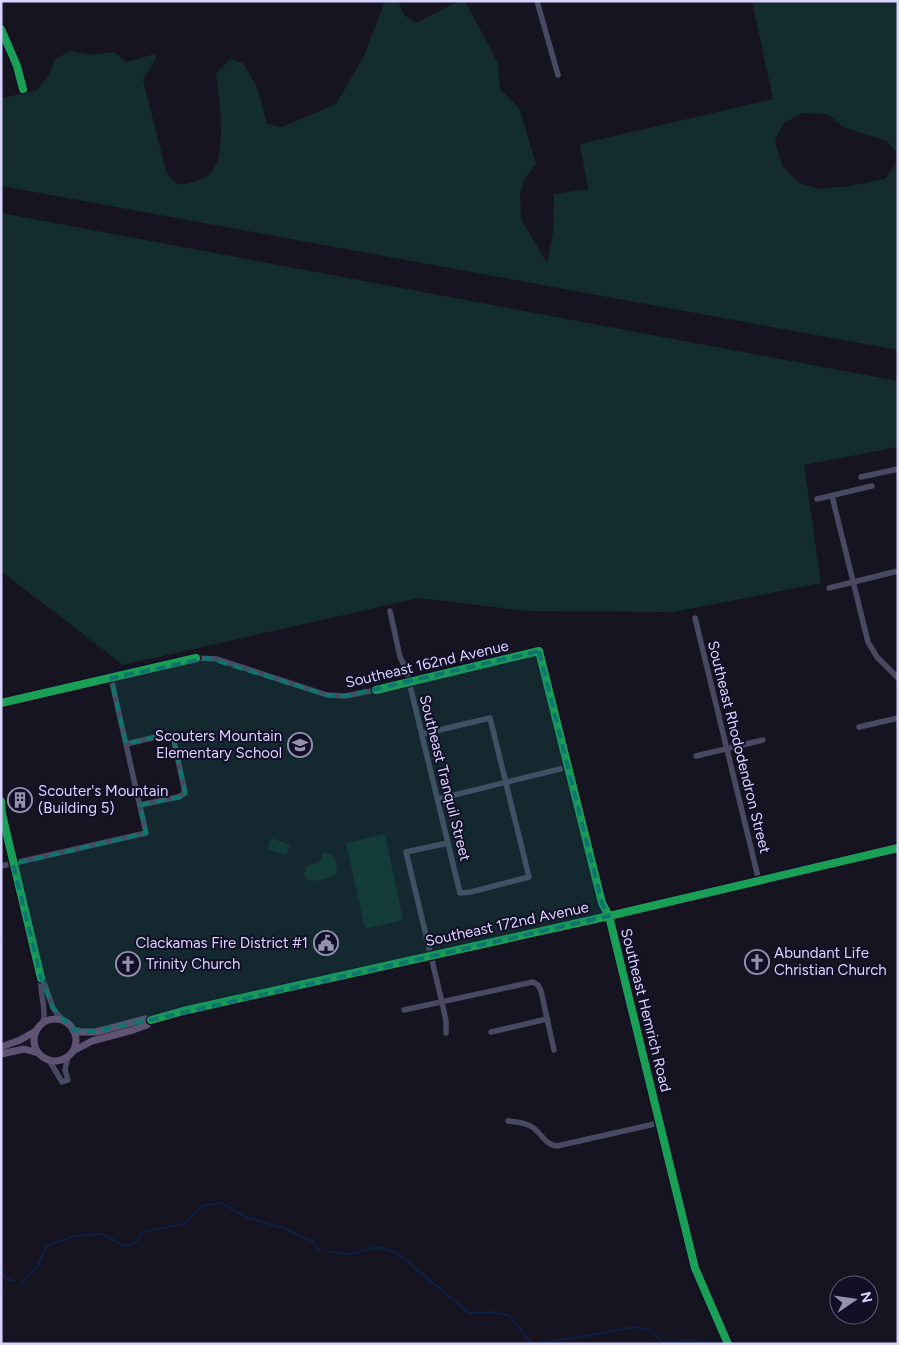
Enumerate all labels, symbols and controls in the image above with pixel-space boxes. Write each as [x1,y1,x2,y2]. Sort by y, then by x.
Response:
street label: Southeast 162nd Avenue [344,636,510,692]
street label: Southeast Rhododendron Street [704,639,774,855]
street label: Southeast Tranquil Street [416,693,474,863]
place label: Scouters Mountain Elementary School [155,727,282,762]
school or university icon: Scouters Mountain Elementary School [287,732,313,758]
place label: Scouter's Mountain (Building 5) [38,782,168,817]
building icon: Scouter's Mountain (Building 5) [7,787,33,813]
street label: Southeast 172nd Avenue [424,898,590,950]
street label: Southeast Hemrich Road [617,926,675,1094]
public building icon: Clackamas Fire District #1 [313,930,339,956]
place label: Clackamas Fire District #1 [136,934,308,952]
place label: Abundant Life Christian Church [774,944,887,979]
church icon: Abundant Life Christian Church [744,949,770,975]
church icon: Trinity Church [115,951,141,977]
place label: Trinity Church [146,955,240,973]
north arrow [829,1275,879,1325]
text: N [857,1290,876,1304]

